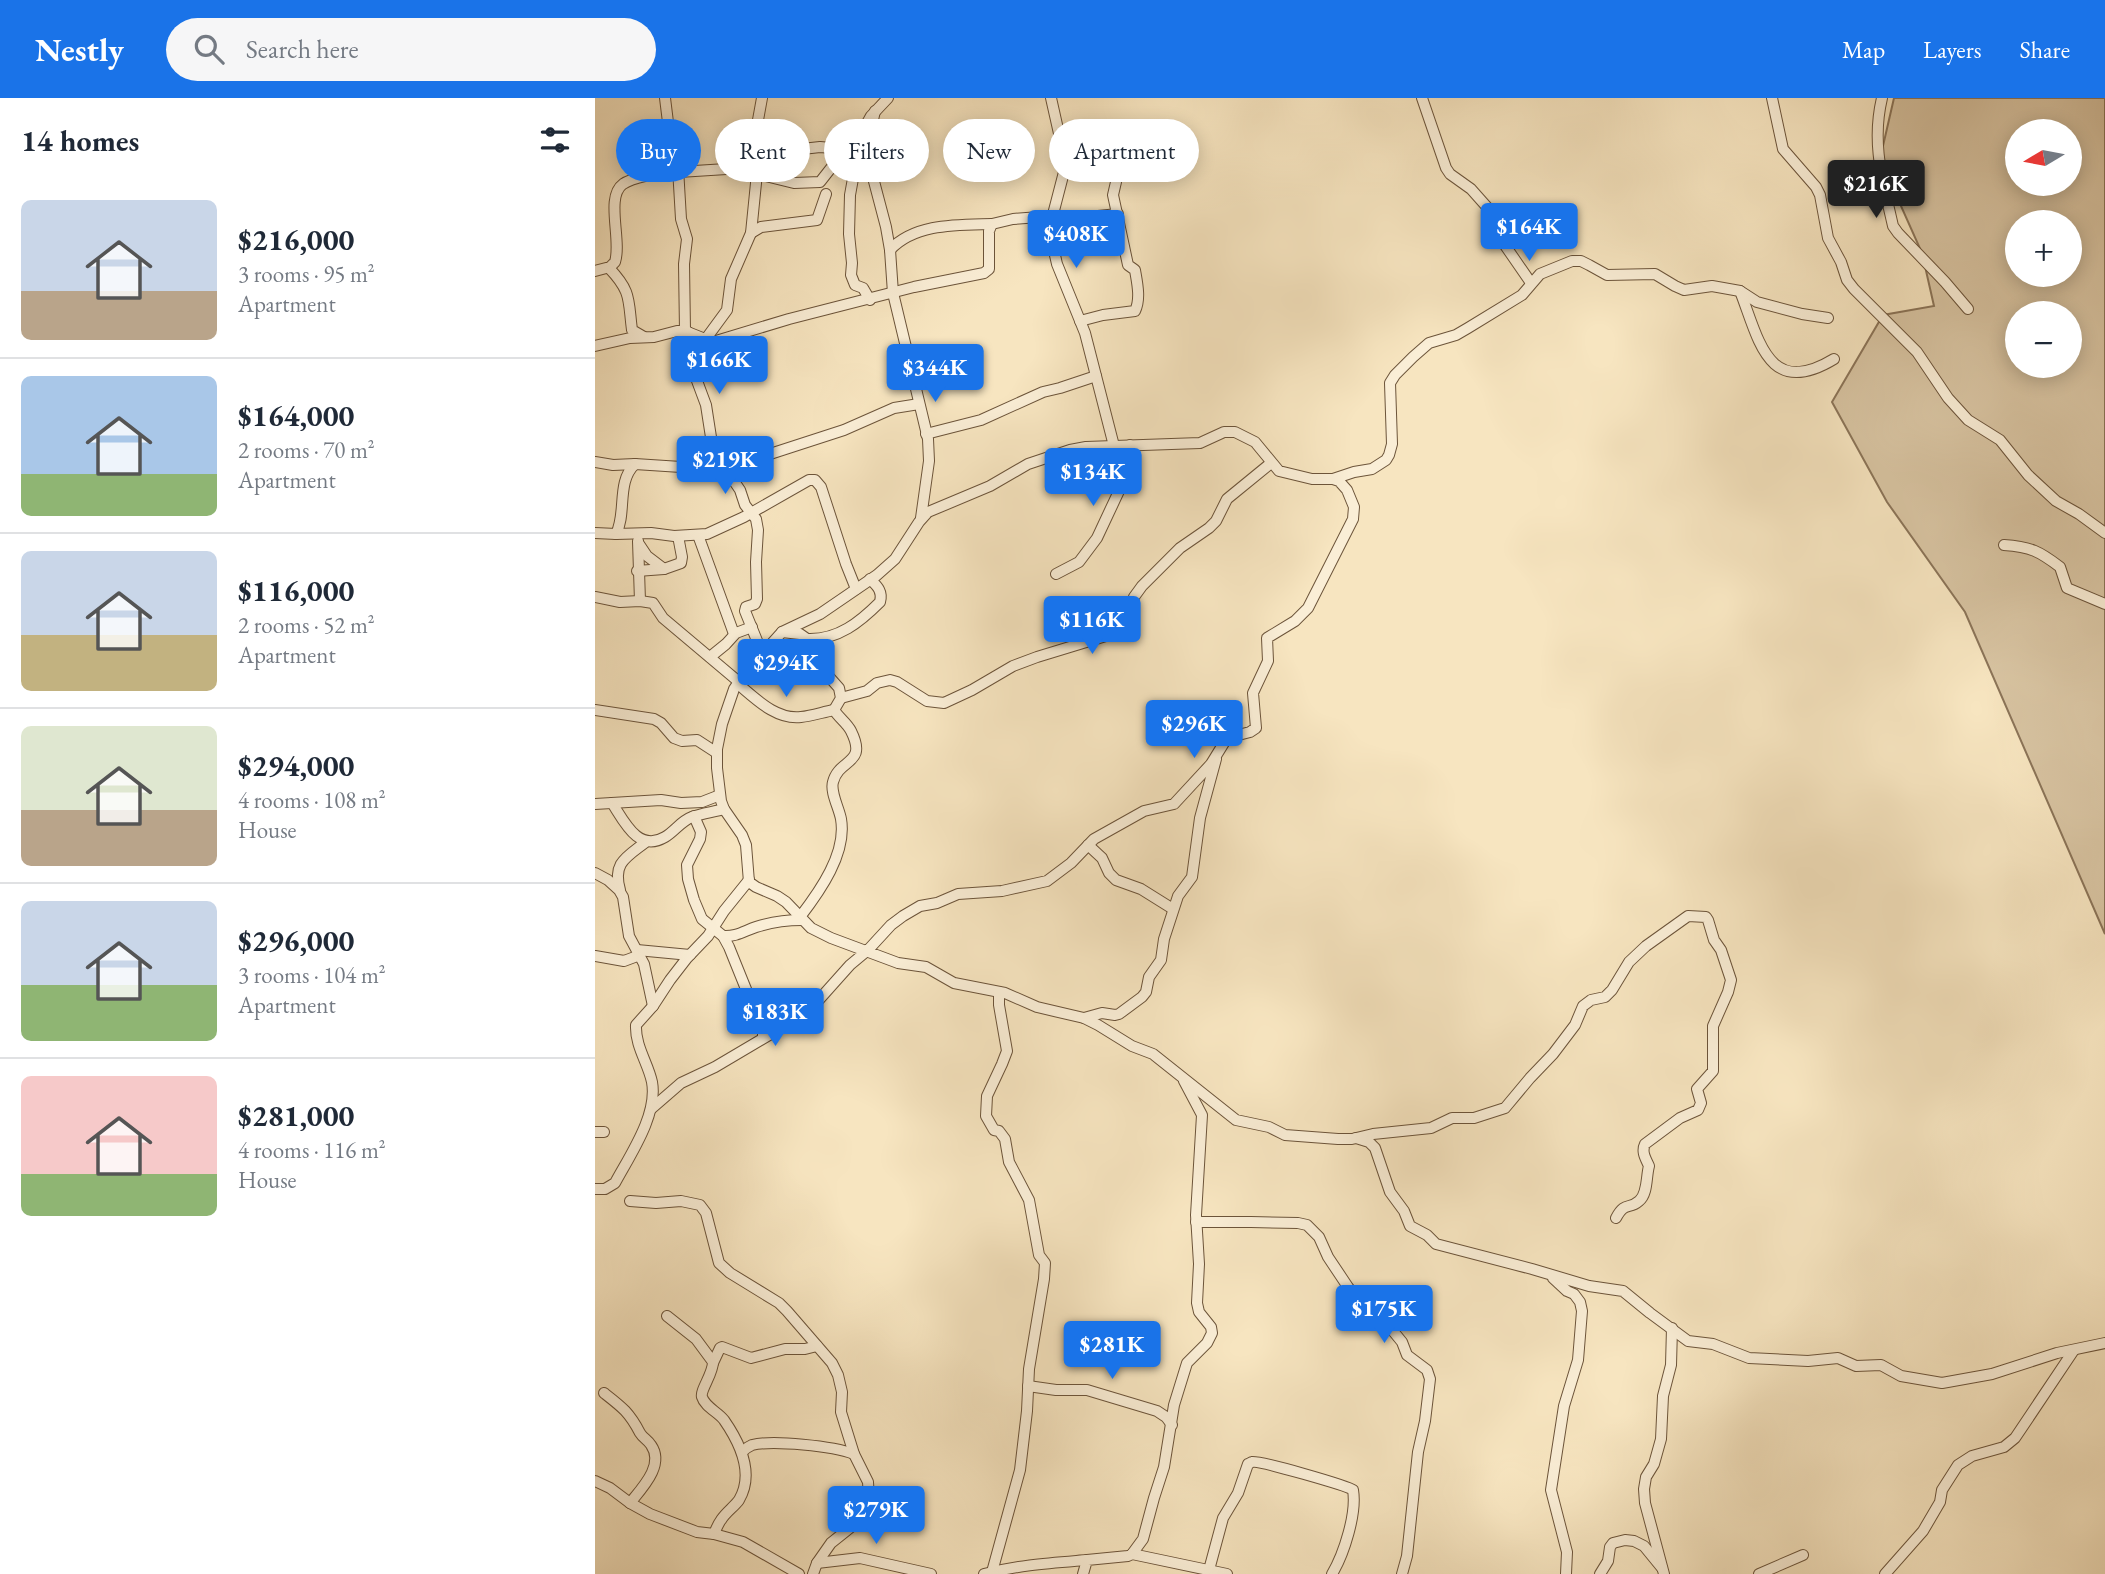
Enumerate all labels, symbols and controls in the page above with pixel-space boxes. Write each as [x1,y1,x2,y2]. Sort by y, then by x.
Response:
search box [166,18,656,81]
text: Nestly [35,28,124,71]
icon: search [190,30,228,68]
text: Search here [246,32,359,66]
text: Map [1842,34,1885,65]
text: Layers [1923,34,1982,65]
text: Share [2020,34,2070,65]
chip: Buy [616,119,701,182]
chip: Rent [715,119,810,182]
chip: Filters [824,119,929,182]
chip: New [943,119,1035,182]
chip: Apartment [1049,119,1199,182]
north arrow [2005,119,2083,196]
map controls [2005,119,2082,378]
text: 14 homes [21,121,139,160]
icon: filters [536,121,574,159]
pin: $216K [1827,160,1925,220]
text: $216K [1844,168,1908,198]
pin: $164K [1480,204,1578,263]
button: + [2005,210,2082,287]
pin: $408K [1027,211,1125,270]
text: $164K [1497,211,1561,241]
text: $408K [1044,218,1108,248]
text: $216,000 [238,220,354,259]
icon: home [77,228,161,312]
text: 3 rooms · 95 m² [238,259,375,289]
text: Apartment [238,289,336,319]
button: − [2005,301,2082,378]
pin: $166K [670,336,768,396]
text: $166K [687,344,751,374]
pin: $344K [886,344,984,404]
text: $344K [903,352,967,382]
text: $164,000 [238,396,354,435]
icon: home [77,404,161,488]
text: 2 rooms · 70 m² [238,435,375,465]
pin: $219K [676,436,774,496]
text: $219K [693,444,757,474]
pin: $134K [1044,448,1142,508]
text: $134K [1061,456,1125,486]
text: Apartment [238,465,336,495]
text: $116,000 [238,571,354,610]
icon: home [77,579,161,663]
pin: $116K [1043,596,1141,656]
text: $116K [1060,604,1124,634]
text: 2 rooms · 52 m² [238,610,375,640]
text: Apartment [238,640,336,670]
pin: $294K [737,640,835,699]
text: $294K [754,647,818,677]
pin: $296K [1145,700,1243,760]
text: $296K [1162,708,1226,738]
text: $294,000 [238,746,354,785]
icon: home [77,754,161,838]
text: 4 rooms · 108 m² [238,785,386,815]
text: House [238,815,297,845]
text: $296,000 [238,921,354,960]
icon: home [77,929,161,1013]
text: 3 rooms · 104 m² [238,960,386,990]
pin: $183K [726,988,824,1048]
text: Apartment [238,990,336,1020]
text: $183K [743,996,807,1026]
text: $281,000 [238,1096,354,1135]
icon: home [77,1104,161,1188]
text: 4 rooms · 116 m² [238,1135,386,1165]
text: House [238,1165,297,1195]
pin: $175K [1335,1286,1433,1345]
text: $175K [1352,1293,1416,1323]
pin: $281K [1063,1322,1161,1381]
text: $281K [1080,1329,1144,1359]
pin: $279K [827,1486,925,1546]
text: $279K [844,1494,908,1524]

